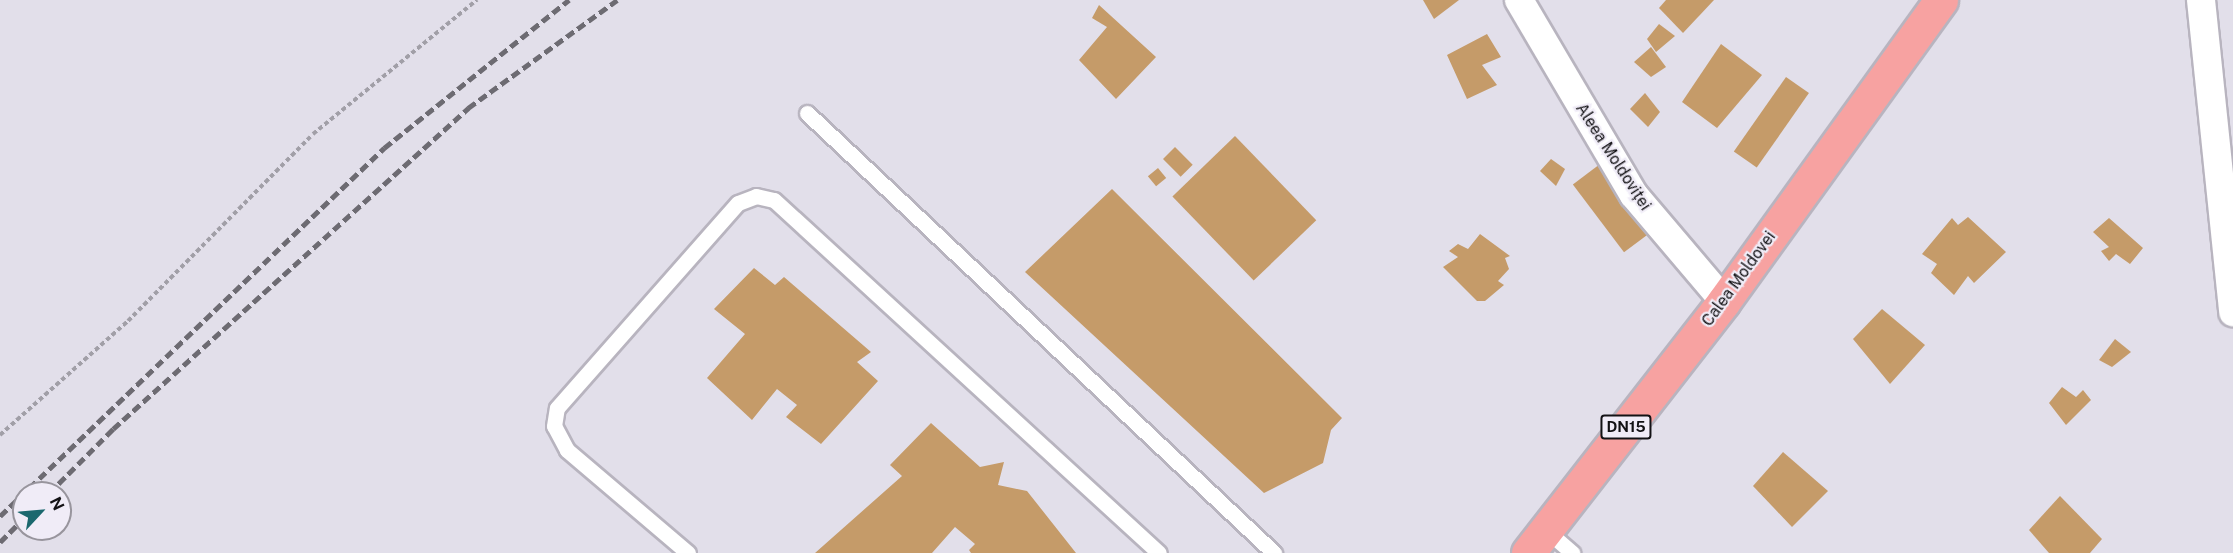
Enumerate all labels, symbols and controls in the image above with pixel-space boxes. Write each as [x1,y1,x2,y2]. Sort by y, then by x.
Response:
street label: Aleea Moldoviței [1571,100,1655,214]
street label: Calea Moldovei [1698,228,1780,330]
road number: DN15 [1599,415,1653,439]
north arrow [12,481,72,541]
text: N [46,494,68,514]

